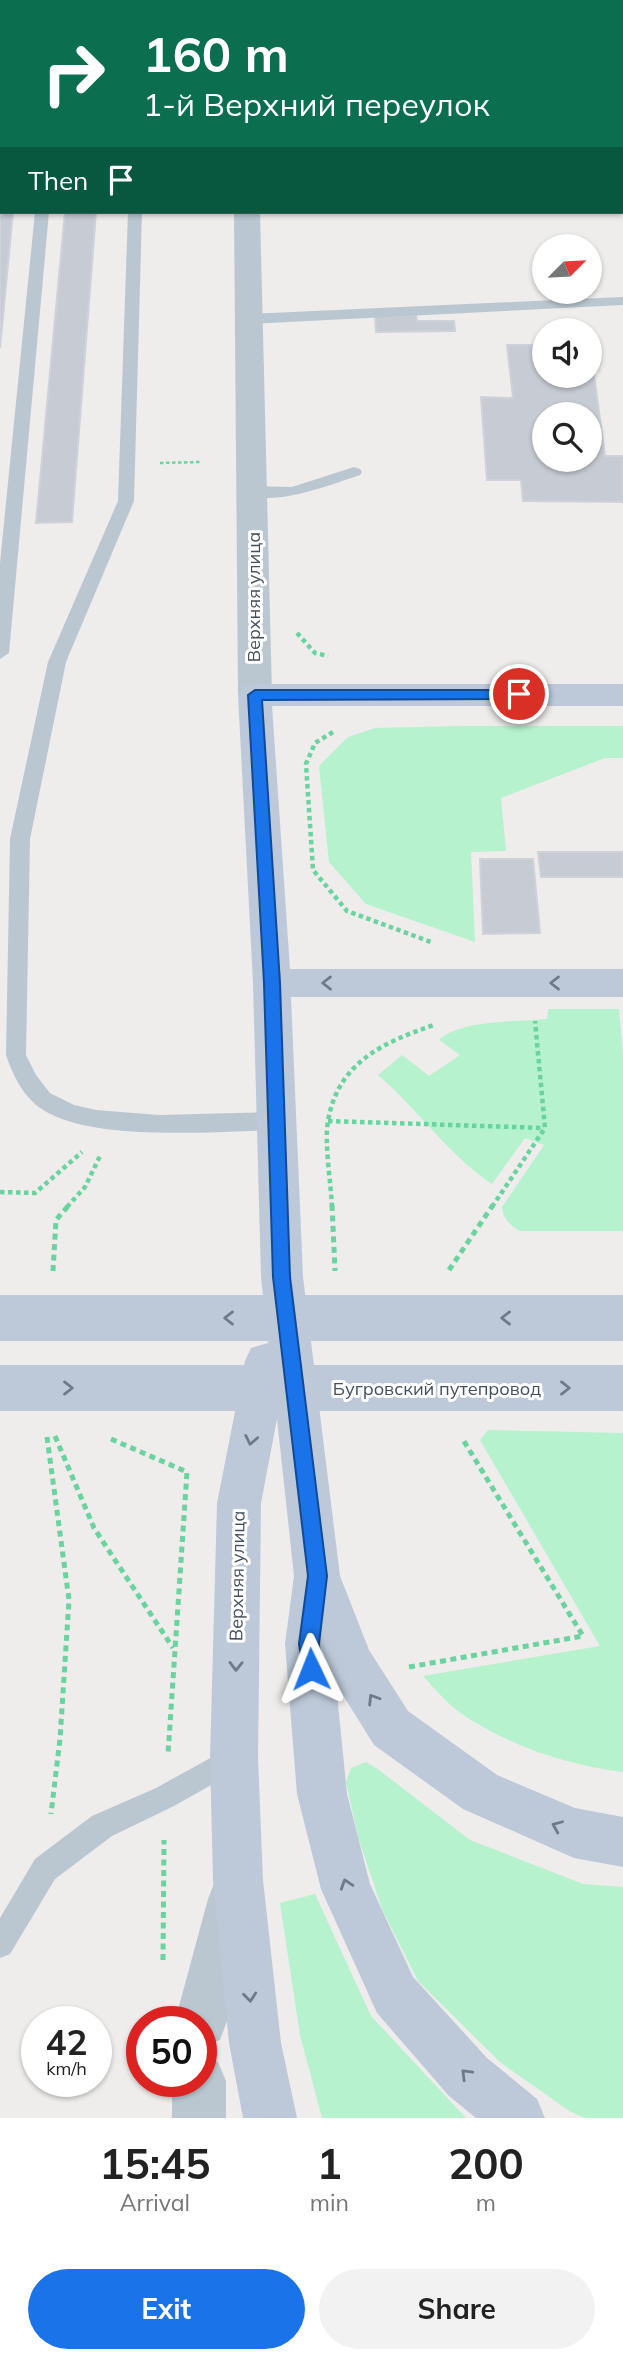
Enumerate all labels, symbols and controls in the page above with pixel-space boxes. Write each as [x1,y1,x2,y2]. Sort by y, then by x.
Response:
text: 160 m [143,23,289,84]
icon: right [28,28,119,119]
text: 1-й Верхний переулок [143,84,490,124]
icon: arrive [102,161,140,199]
text: Then [28,164,88,197]
north arrow [532,234,602,304]
map controls [532,234,602,472]
button: sound [532,318,602,388]
button: search [532,402,602,472]
street label: Верхняя улица [242,532,265,662]
pin [489,664,549,724]
icon: arrive [500,675,538,713]
one-way arrow [322,975,332,991]
one-way arrow [549,975,560,991]
one-way arrow [224,1310,234,1326]
one-way arrow [500,1310,511,1326]
street label: Бугровский путепровод [333,1377,541,1400]
one-way arrow [63,1380,74,1396]
one-way arrow [560,1380,571,1396]
one-way arrow [244,1434,259,1446]
street label: Верхняя улица [224,1511,250,1641]
position arrow [274,1632,348,1706]
one-way arrow [228,1661,243,1672]
one-way arrow [369,1694,382,1707]
one-way arrow [552,1820,564,1834]
one-way arrow [340,1878,354,1891]
one-way arrow [242,1991,257,2002]
speed limit sign: 50 [126,2006,217,2097]
text: 42 [45,2020,88,2064]
text: km/h [46,2057,87,2080]
one-way arrow [462,2069,475,2082]
text: 15:45 [99,2137,210,2190]
text: 1 [317,2137,342,2190]
text: 200 [448,2137,524,2190]
text: Arrival [120,2188,190,2217]
text: min [310,2188,349,2217]
text: m [476,2188,496,2217]
button: Exit [28,2269,305,2349]
button: Share [319,2269,595,2349]

